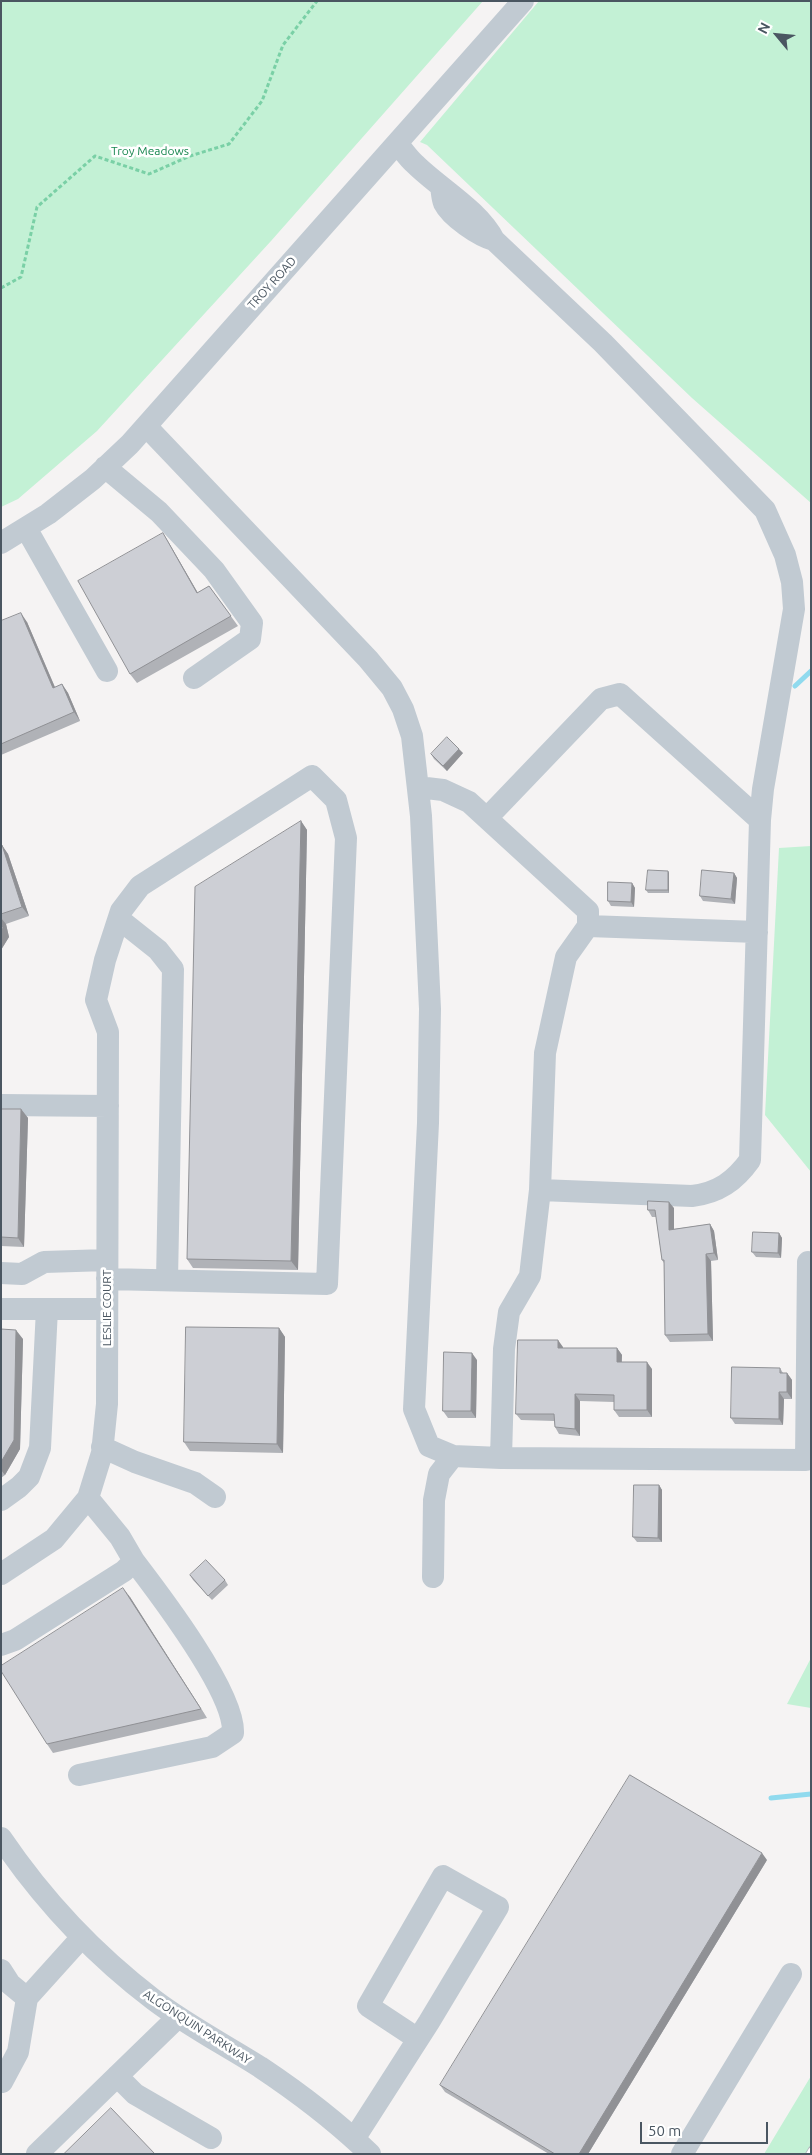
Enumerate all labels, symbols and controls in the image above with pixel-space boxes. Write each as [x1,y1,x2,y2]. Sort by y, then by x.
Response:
north arrow [752,10,802,60]
text: N [754,20,773,36]
park label: Troy Meadows [111,144,189,158]
street label: TROY ROAD [245,254,299,312]
street label: LESLIE COURT [100,1270,114,1346]
street label: ALGONQUIN PARKWAY [140,1987,254,2067]
scale bar [642,2112,770,2144]
text: 50 m [648,2122,681,2139]

